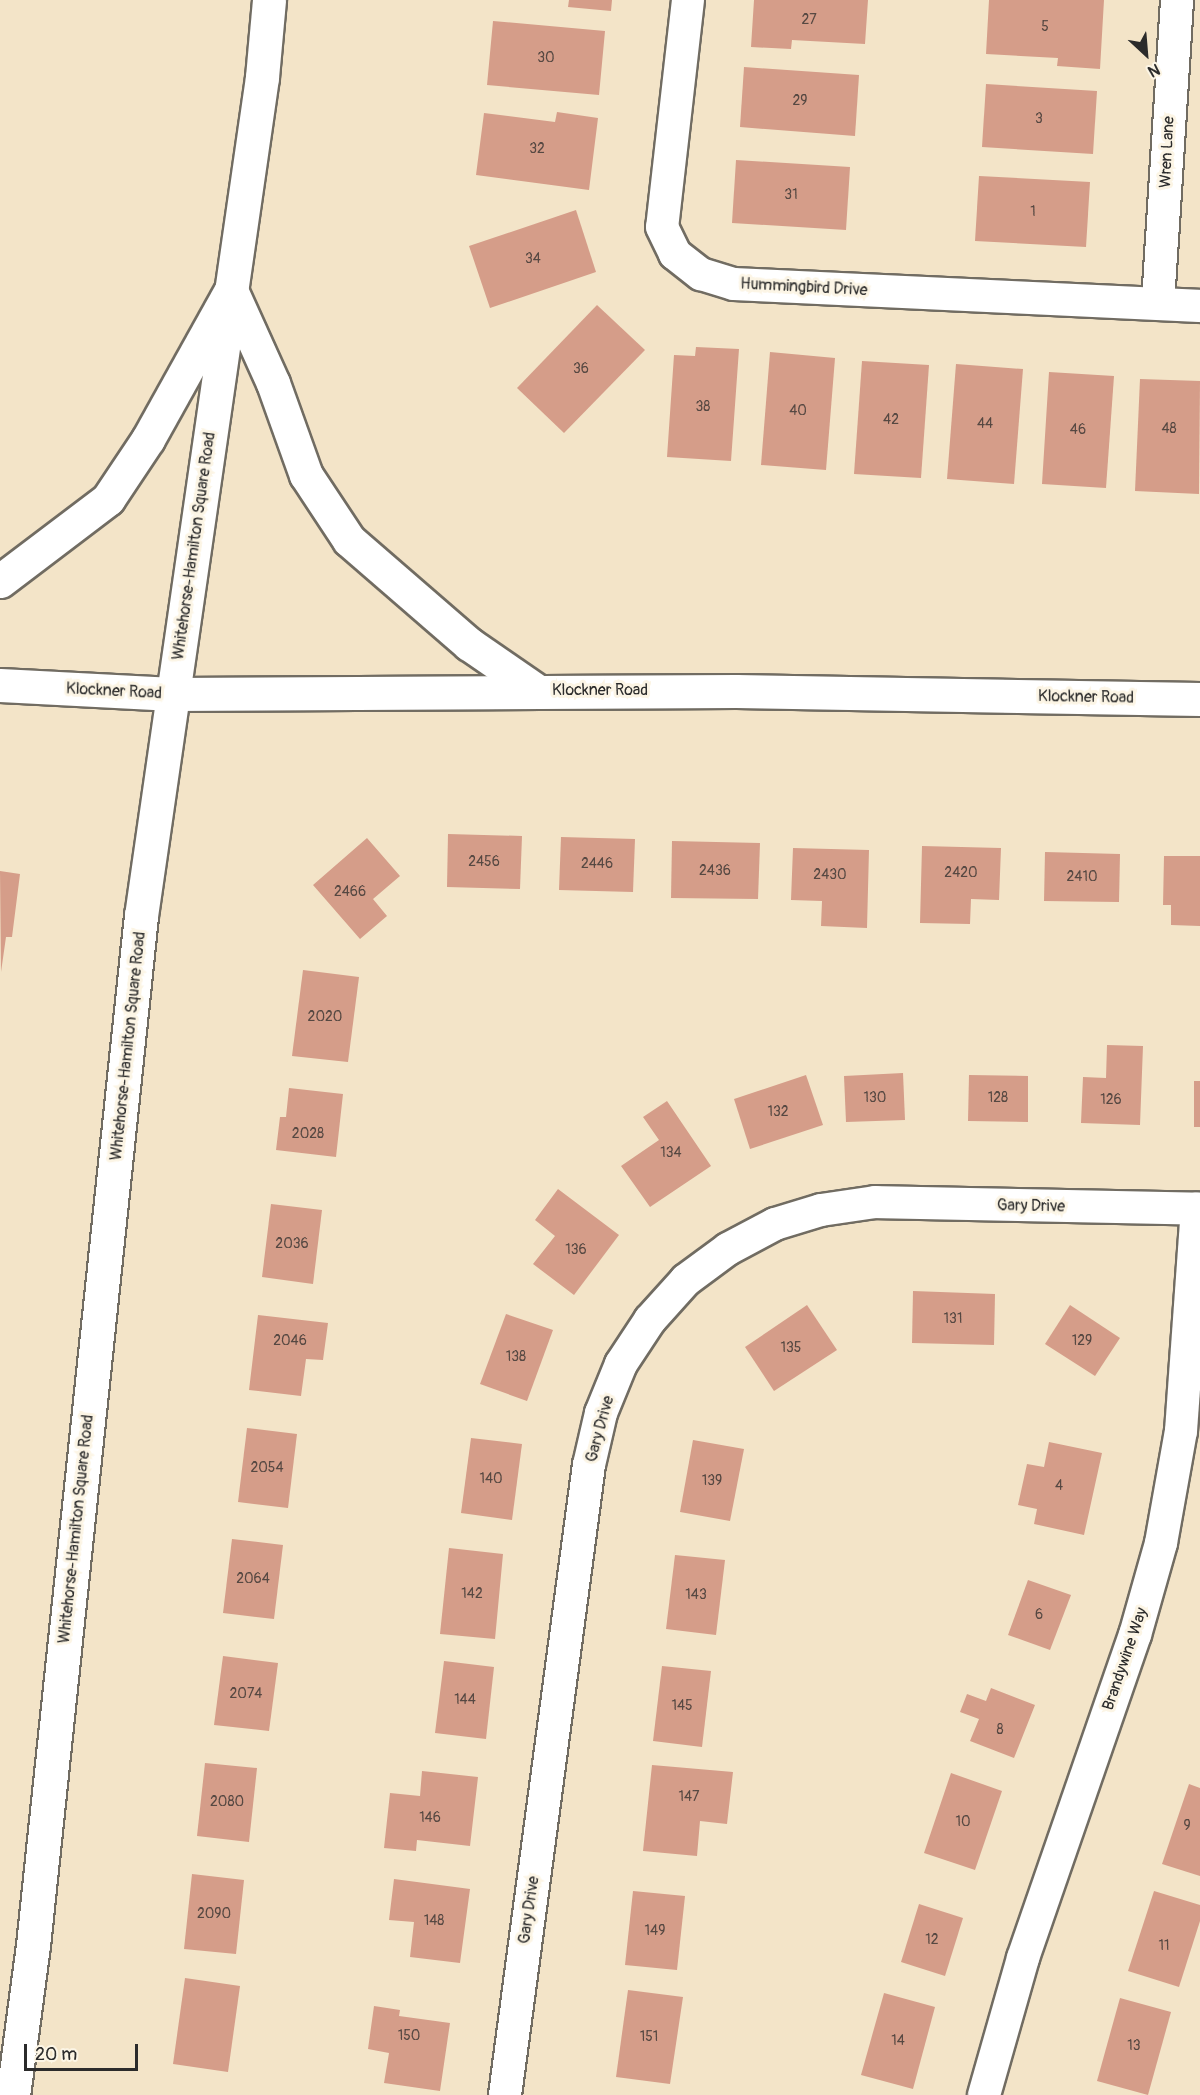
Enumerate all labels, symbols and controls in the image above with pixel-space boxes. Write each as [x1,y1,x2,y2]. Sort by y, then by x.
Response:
house number: 27 [801,12,817,28]
house number: 5 [1041,19,1049,35]
north arrow [1116,24,1176,84]
house number: 30 [537,50,555,66]
text: N [1145,59,1163,82]
house number: 29 [792,93,808,109]
house number: 3 [1035,111,1043,127]
street label: Wren Lane [1156,116,1178,188]
house number: 32 [529,141,545,157]
house number: 31 [784,187,798,203]
house number: 1 [1030,204,1036,220]
house number: 34 [525,251,541,267]
street label: Hummingbird Drive [740,274,868,300]
house number: 36 [573,361,589,377]
house number: 38 [696,399,710,415]
house number: 40 [789,403,807,419]
house number: 42 [883,412,899,428]
house number: 44 [977,416,993,432]
house number: 48 [1161,421,1177,437]
house number: 46 [1070,422,1086,438]
street label: Whitehorse-Hamilton Square Road [168,431,220,661]
street label: Klockner Road [66,679,162,703]
street label: Klockner Road [552,680,648,700]
street label: Klockner Road [1038,687,1134,707]
house number: 2456 [468,854,500,870]
house number: 2446 [581,856,613,872]
house number: 2436 [699,863,731,879]
house number: 2420 [944,865,978,881]
house number: 2430 [813,867,847,883]
house number: 2410 [1067,869,1097,885]
house number: 2466 [334,884,366,900]
street label: Whitehorse-Hamilton Square Road [106,931,150,1161]
house number: 2020 [308,1009,342,1025]
house number: 130 [864,1090,886,1106]
house number: 128 [988,1090,1008,1106]
house number: 126 [1100,1092,1122,1108]
house number: 132 [767,1104,789,1120]
house number: 2028 [292,1126,324,1142]
house number: 134 [660,1145,682,1161]
street label: Gary Drive [997,1196,1065,1216]
house number: 2036 [275,1236,309,1252]
house number: 136 [565,1242,587,1258]
house number: 131 [944,1311,962,1327]
house number: 2046 [273,1333,307,1349]
house number: 129 [1072,1333,1092,1349]
house number: 135 [781,1340,801,1356]
house number: 138 [506,1349,526,1365]
street label: Gary Drive [582,1394,618,1464]
street label: Whitehorse-Hamilton Square Road [54,1414,98,1644]
house number: 2054 [250,1460,284,1476]
house number: 140 [479,1471,503,1487]
house number: 139 [702,1473,722,1489]
house number: 4 [1055,1478,1063,1494]
house number: 2064 [236,1571,270,1587]
house number: 142 [461,1586,483,1602]
house number: 143 [685,1587,707,1603]
street label: Brandywine Way [1098,1605,1152,1713]
house number: 6 [1035,1607,1043,1623]
house number: 2074 [230,1686,262,1702]
house number: 144 [454,1692,476,1708]
house number: 145 [671,1698,693,1714]
house number: 8 [996,1722,1004,1738]
house number: 147 [679,1789,699,1805]
house number: 2080 [210,1794,244,1810]
house number: 146 [419,1810,441,1826]
house number: 10 [955,1814,971,1830]
house number: 9 [1183,1818,1191,1834]
street label: Gary Drive [515,1875,543,1945]
house number: 2090 [197,1906,231,1922]
house number: 148 [424,1913,444,1929]
house number: 149 [645,1923,665,1939]
house number: 12 [925,1932,939,1948]
house number: 11 [1159,1938,1169,1954]
house number: 150 [398,2028,420,2044]
house number: 151 [640,2029,658,2045]
scale bar [27,2032,141,2070]
house number: 14 [891,2033,905,2049]
house number: 13 [1127,2038,1141,2054]
text: 20 m [35,2043,77,2066]

